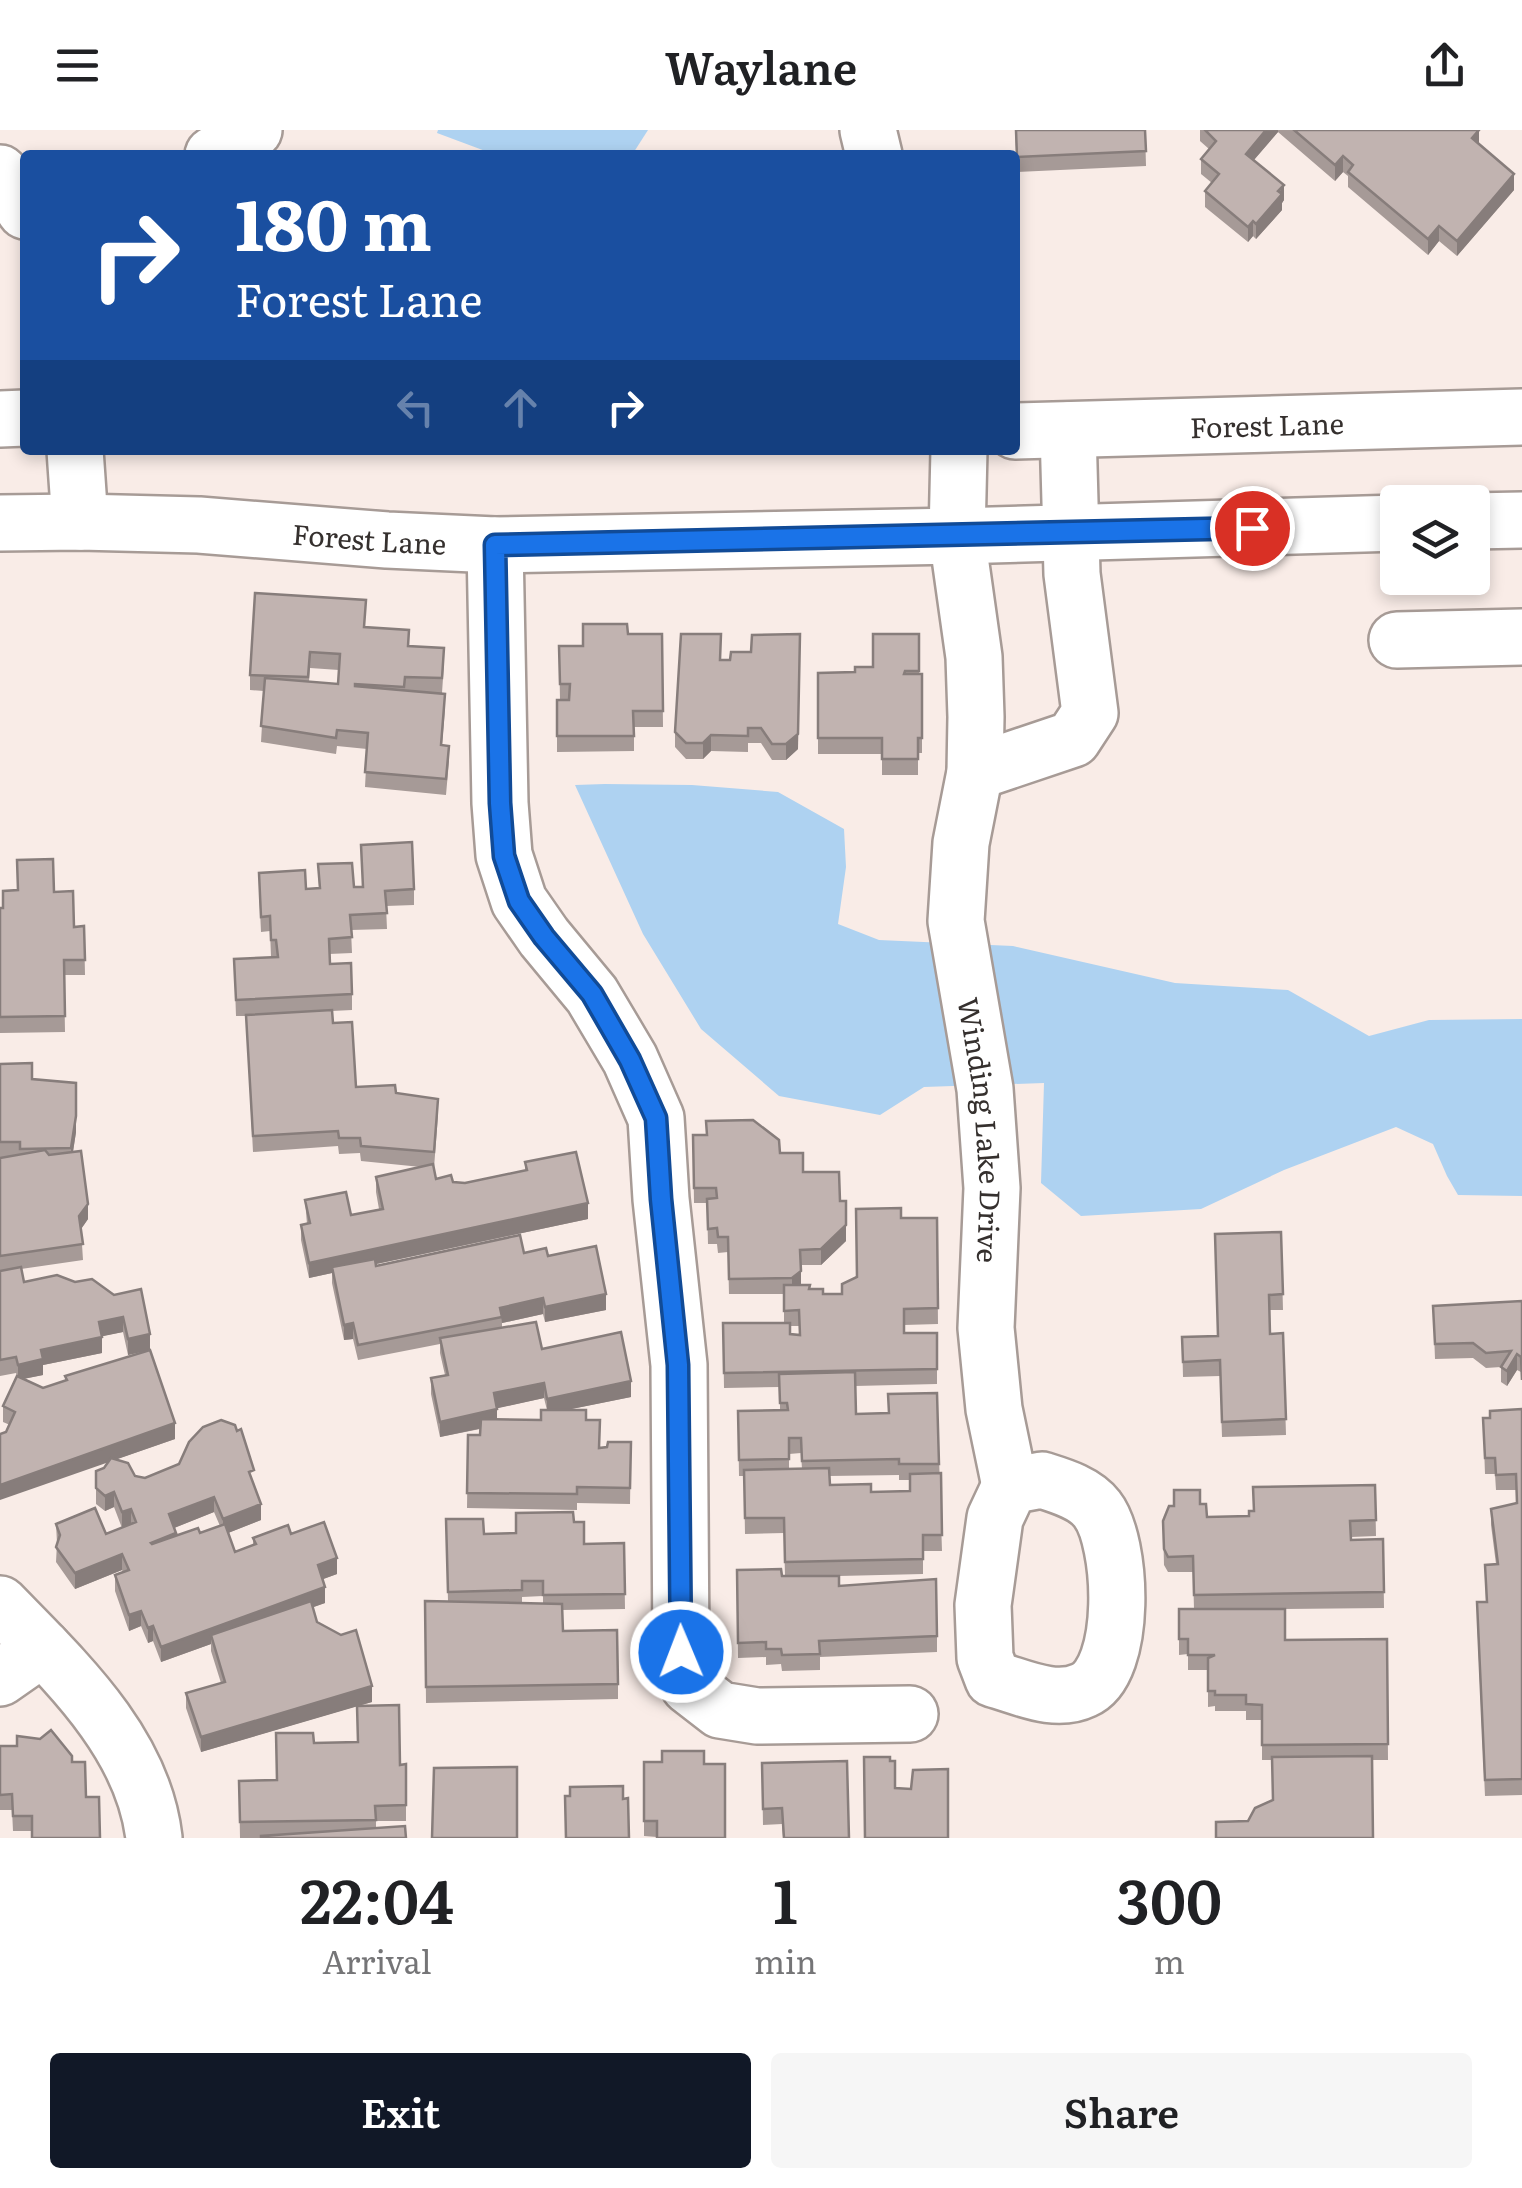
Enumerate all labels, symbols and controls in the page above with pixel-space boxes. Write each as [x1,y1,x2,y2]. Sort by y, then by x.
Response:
text: Waylane [665,32,857,99]
icon: menu [50,38,105,93]
icon: share [1417,38,1472,93]
text: 180 m [235,169,432,273]
icon: right [70,190,200,320]
text: Forest Lane [235,264,483,331]
icon: left [388,380,443,435]
icon: ahead [493,380,548,435]
icon: right [598,380,653,435]
street label: Forest Lane [1189,401,1345,447]
map controls [1380,485,1490,595]
button: layers [1380,485,1490,595]
pin [1210,486,1295,571]
icon: arrive [1225,501,1280,556]
street label: Forest Lane [291,512,447,564]
street label: Winding Lake Drive [948,994,1013,1264]
position arrow [629,1600,733,1704]
text: 22:04 [300,1853,454,1942]
text: 1 [773,1853,798,1942]
text: 300 [1117,1853,1222,1942]
text: Arrival [322,1936,432,1984]
text: min [754,1936,817,1984]
text: m [1154,1936,1185,1984]
button: Exit [50,2053,751,2168]
button: Share [771,2053,1472,2168]

